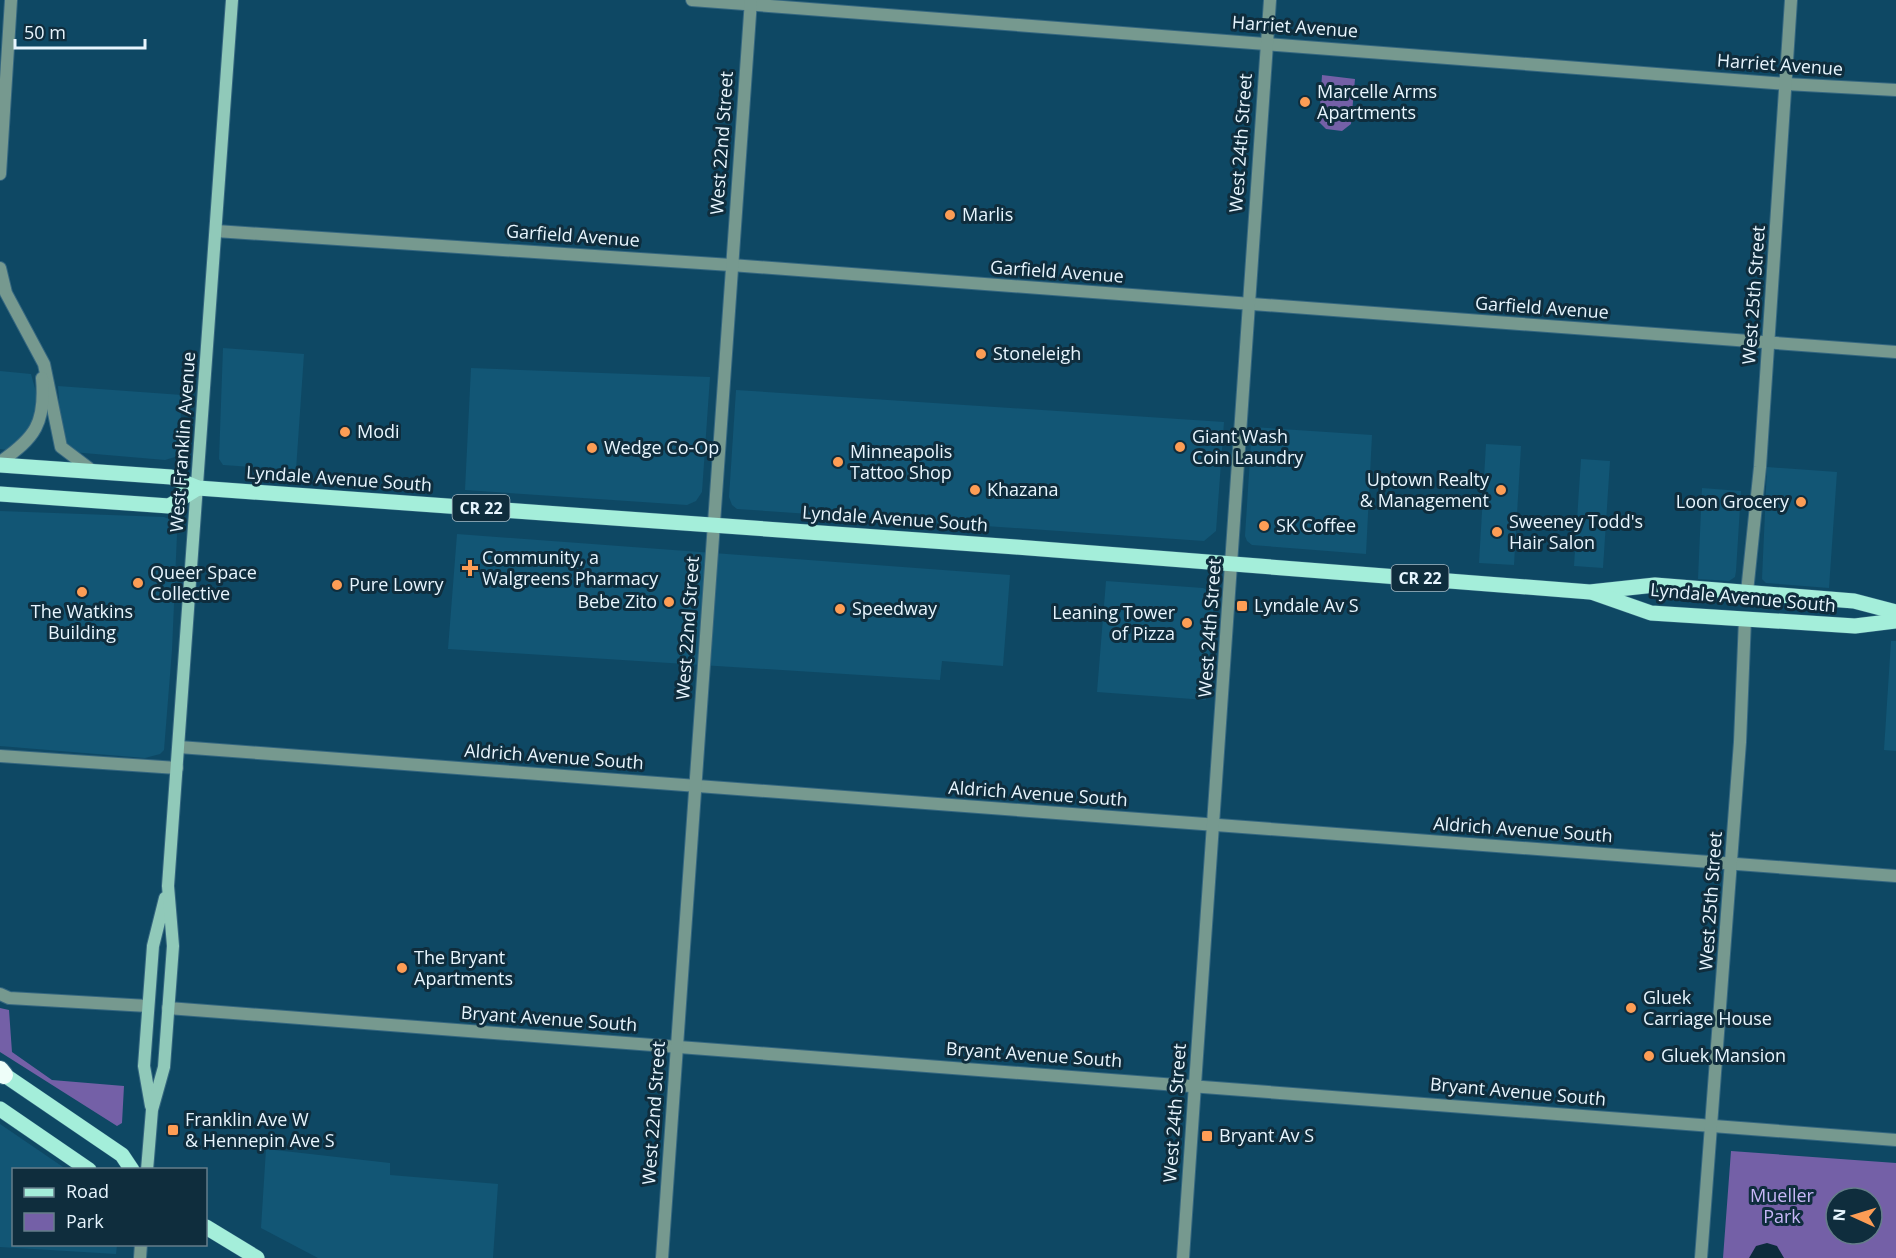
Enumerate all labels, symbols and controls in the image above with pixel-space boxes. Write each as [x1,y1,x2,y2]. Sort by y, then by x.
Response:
street label: Harriet Avenue [1231,10,1359,42]
scale bar [15,12,146,50]
text: 50 m [24,20,66,44]
street label: Harriet Avenue [1716,48,1844,80]
street label: West 22nd Street [704,70,738,216]
street label: West 24th Street [1223,73,1257,213]
place label: Marcelle Arms Apartments [1317,79,1437,124]
marker: Marcelle Arms Apartments [1298,95,1312,109]
place label: Marlis [962,202,1013,226]
marker: Marlis [943,208,957,222]
street label: Garfield Avenue [505,218,641,252]
street label: West 25th Street [1736,225,1770,365]
street label: Garfield Avenue [989,254,1125,288]
street label: Garfield Avenue [1474,290,1610,324]
place label: Stoneleigh [993,341,1081,365]
marker: Stoneleigh [974,347,988,361]
street label: West Franklin Avenue [164,351,200,533]
place label: Modi [357,419,400,443]
place label: Giant Wash Coin Laundry [1192,424,1304,469]
marker: Modi [338,425,352,439]
place label: Wedge Co-Op [604,435,719,459]
place label: Minneapolis Tattoo Shop [850,439,952,484]
marker: Giant Wash Coin Laundry [1173,440,1187,454]
marker: Wedge Co-Op [585,441,599,455]
marker: Minneapolis Tattoo Shop [831,455,845,469]
street label: Lyndale Avenue South [245,460,433,496]
place label: Uptown Realty & Management [1360,467,1490,512]
place label: Khazana [987,477,1059,501]
marker: Khazana [968,483,982,497]
marker: Uptown Realty & Management [1494,483,1508,497]
place label: Loon Grocery [1676,489,1790,513]
road number: CR 22 [452,495,510,521]
marker: Loon Grocery [1794,495,1808,509]
street label: Lyndale Avenue South [801,500,989,536]
place label: Sweeney Todd's Hair Salon [1509,509,1643,554]
place label: SK Coffee [1276,513,1356,537]
marker: SK Coffee [1257,519,1271,533]
marker: Sweeney Todd's Hair Salon [1490,525,1504,539]
place label: Community, a Walgreens Pharmacy [482,545,659,590]
street label: West 22nd Street [670,555,704,701]
street label: West 24th Street [1192,558,1226,698]
place label: Queer Space Collective [150,560,257,605]
marker: Community, a Walgreens Pharmacy [463,561,477,575]
road number: CR 22 [1392,565,1448,591]
place label: Pure Lowry [349,572,445,596]
marker: Queer Space Collective [131,576,145,590]
street label: Lyndale Avenue South [1649,577,1837,617]
marker: Pure Lowry [330,578,344,592]
marker: The Watkins Building [75,585,89,599]
place label: Bebe Zito [577,589,657,613]
place label: Lyndale Av S [1254,593,1359,617]
marker: Bebe Zito [662,595,676,609]
place label: Speedway [852,596,938,620]
place label: The Watkins Building [31,599,133,644]
marker: Lyndale Av S [1235,599,1249,613]
place label: Leaning Tower of Pizza [1052,600,1176,645]
marker: Speedway [833,602,847,616]
marker: Leaning Tower of Pizza [1180,616,1194,630]
street label: Aldrich Avenue South [464,738,645,774]
street label: Aldrich Avenue South [948,775,1129,811]
street label: Aldrich Avenue South [1433,811,1614,847]
street label: West 25th Street [1693,831,1727,971]
place label: The Bryant Apartments [414,945,513,990]
marker: The Bryant Apartments [395,961,409,975]
place label: Gluek Carriage House [1643,985,1772,1030]
street label: Bryant Avenue South [460,1000,638,1036]
marker: Gluek Carriage House [1624,1001,1638,1015]
street label: Bryant Avenue South [945,1036,1123,1072]
street label: West 22nd Street [636,1040,670,1186]
street label: West 24th Street [1157,1043,1191,1183]
place label: Gluek Mansion [1661,1043,1786,1067]
marker: Gluek Mansion [1642,1049,1656,1063]
street label: Bryant Avenue South [1429,1071,1607,1111]
place label: Franklin Ave W & Hennepin Ave S [185,1107,335,1152]
marker: Franklin Ave W & Hennepin Ave S [166,1123,180,1137]
place label: Bryant Av S [1219,1123,1314,1147]
marker: Bryant Av S [1200,1129,1214,1143]
legend [12,1168,207,1246]
text: Road [66,1179,109,1203]
park label: Mueller Park [1750,1183,1815,1228]
north arrow [1824,1186,1884,1246]
text: N [1828,1208,1850,1222]
text: Park [66,1209,104,1233]

